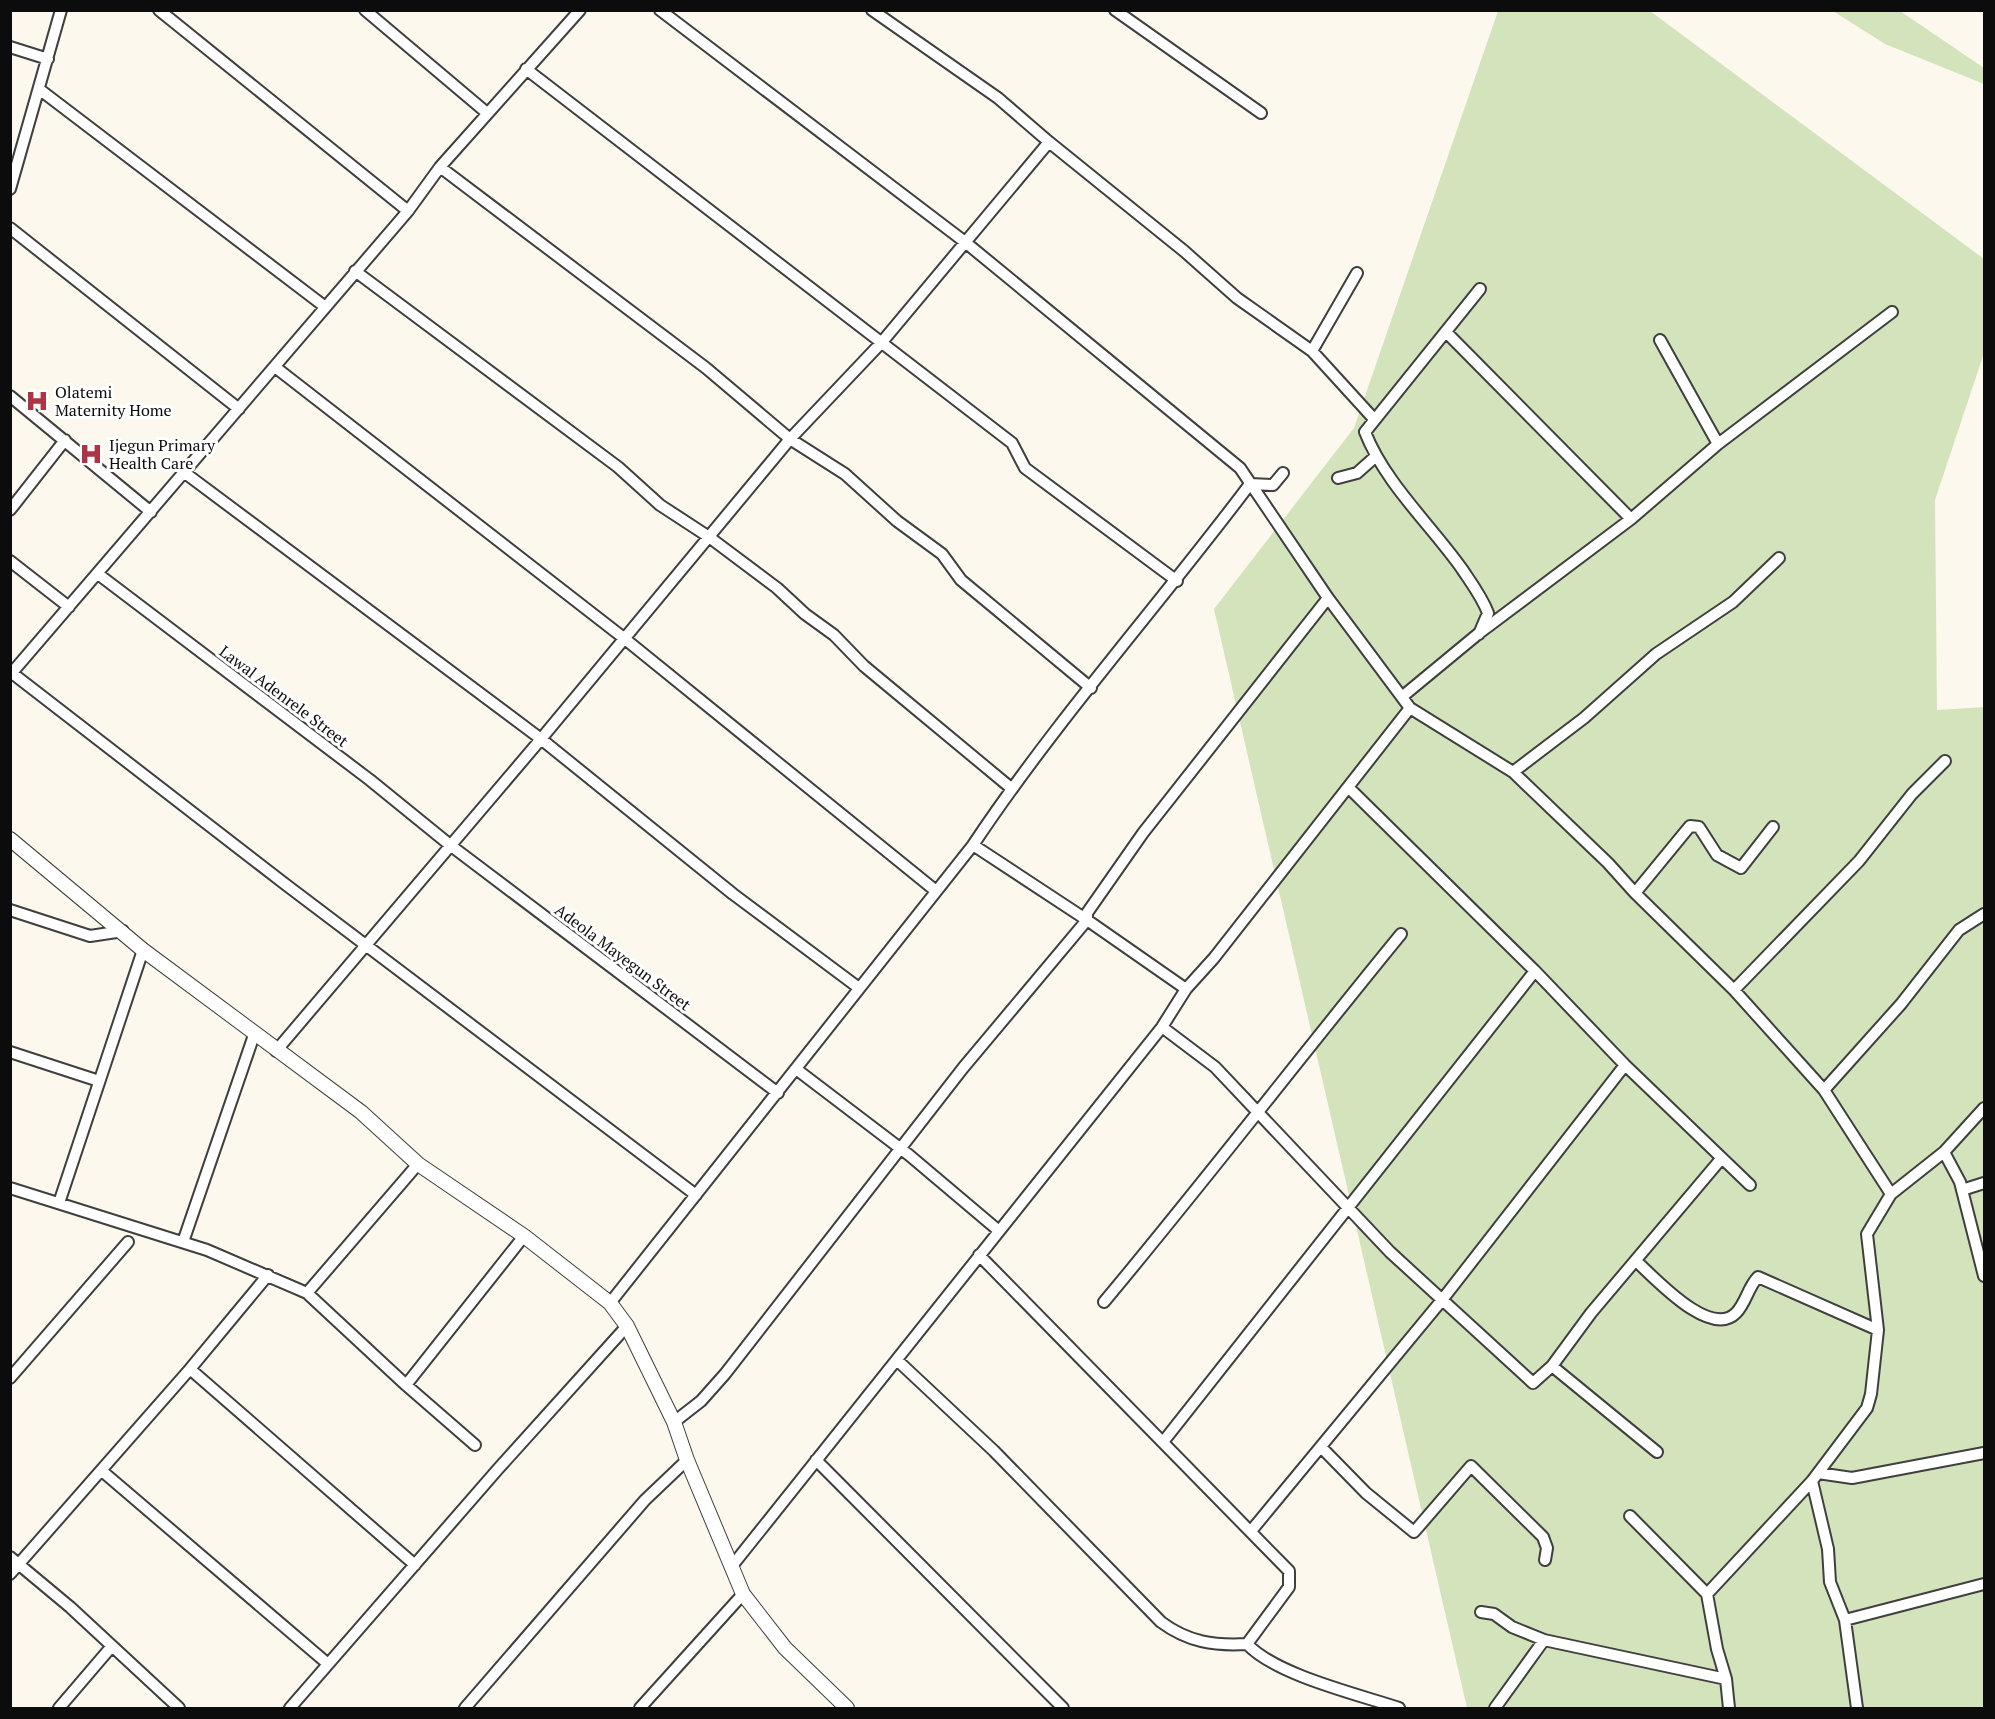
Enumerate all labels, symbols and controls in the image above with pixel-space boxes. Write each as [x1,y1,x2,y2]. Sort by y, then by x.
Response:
place label: Olatemi Maternity Home [55,381,172,421]
hospital icon: Olatemi Maternity Home [24,388,50,414]
place label: Ijegun Primary Health Care [109,434,216,474]
hospital icon: Ijegun Primary Health Care [78,441,104,467]
street label: Lawal Adenrele Street [215,640,353,752]
street label: Adeola Mayegun Street [551,899,696,1015]

